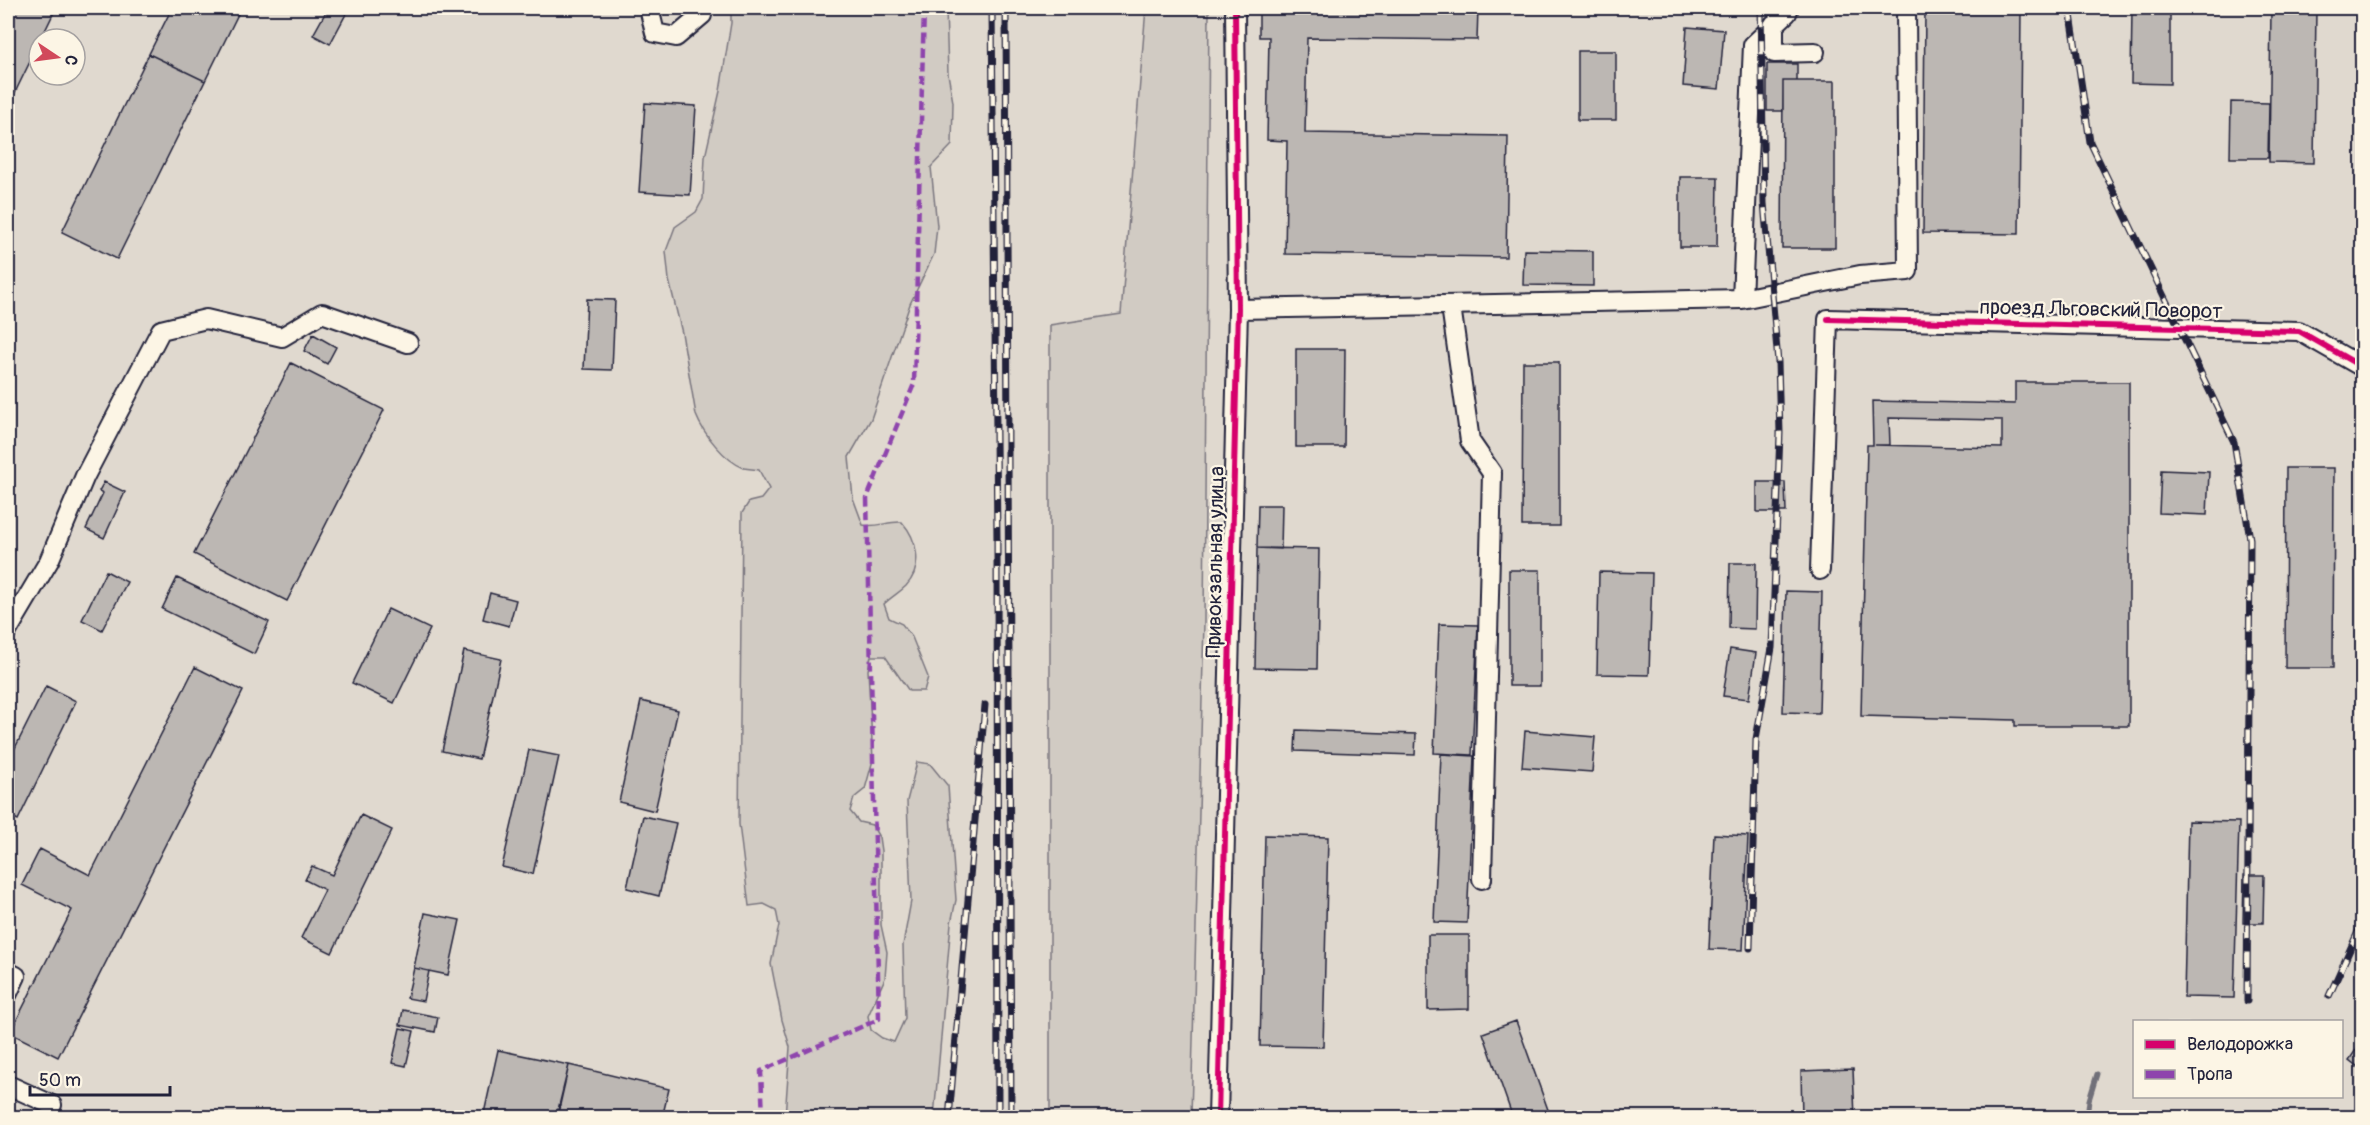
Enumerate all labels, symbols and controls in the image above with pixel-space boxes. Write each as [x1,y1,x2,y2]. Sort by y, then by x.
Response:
north arrow [27,27,87,87]
text: С [60,53,81,67]
street label: проезд Льговский Поворот [1979,294,2223,325]
street label: Привокзальная улица [1200,466,1231,658]
legend [2133,1020,2343,1098]
text: Велодорожка [2187,1033,2293,1056]
scale bar [30,1059,170,1097]
text: Тропа [2187,1063,2233,1086]
text: 50 m [39,1069,81,1092]

